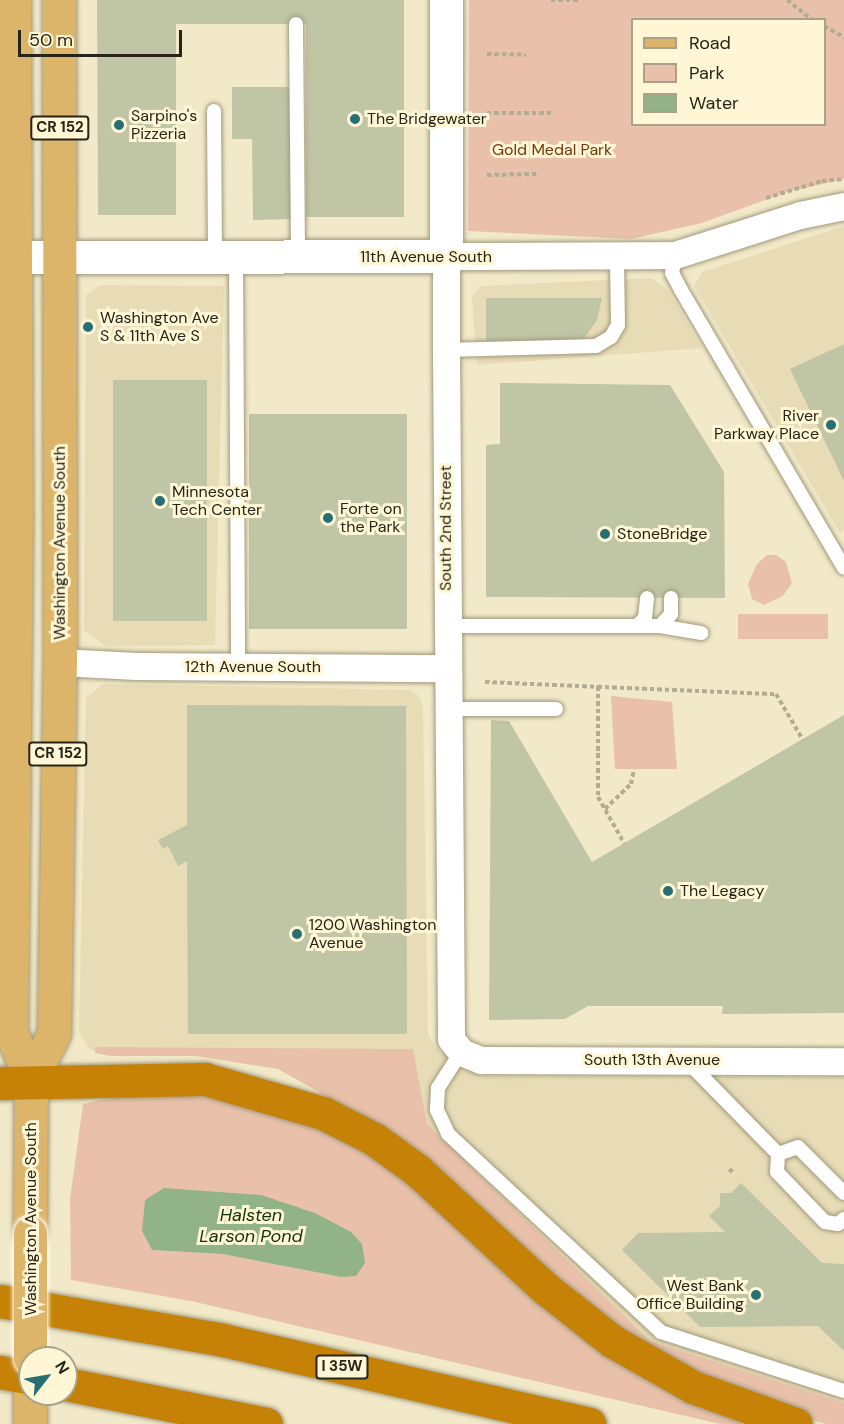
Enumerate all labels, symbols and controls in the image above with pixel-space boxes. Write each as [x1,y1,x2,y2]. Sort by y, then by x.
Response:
scale bar [21,18,184,56]
legend [631,18,826,126]
text: 50 m [29,28,73,52]
text: Road [689,31,731,55]
text: Park [689,61,725,85]
text: Water [689,91,739,115]
place label: Sarpino's Pizzeria [131,106,197,144]
place label: The Bridgewater [367,109,487,129]
marker: The Bridgewater [348,112,362,126]
road number: CR 152 [30,116,90,140]
marker: Sarpino's Pizzeria [112,118,126,132]
park label: Gold Medal Park [492,140,612,160]
street label: 11th Avenue South [360,247,492,267]
place label: Washington Ave S & 11th Ave S [100,308,218,346]
marker: Washington Ave S & 11th Ave S [81,320,95,334]
place label: River Parkway Place [714,406,819,444]
marker: River Parkway Place [824,418,838,432]
street label: Washington Avenue South [50,446,70,640]
street label: South 2nd Street [436,465,456,591]
place label: Minnesota Tech Center [172,482,262,520]
marker: Minnesota Tech Center [153,494,167,508]
place label: Forte on the Park [340,499,402,537]
marker: Forte on the Park [321,511,335,525]
place label: StoneBridge [617,524,707,544]
marker: StoneBridge [598,527,612,541]
street label: 12th Avenue South [185,657,321,677]
road number: CR 152 [28,742,88,766]
place label: The Legacy [680,881,764,901]
marker: The Legacy [661,884,675,898]
place label: 1200 Washington Avenue [309,915,437,953]
marker: 1200 Washington Avenue [290,927,304,941]
street label: South 13th Avenue [584,1050,720,1070]
street label: Washington Avenue South [21,1122,41,1316]
water label: Halsten Larson Pond [199,1205,303,1248]
place label: West Bank Office Building [636,1276,744,1314]
marker: West Bank Office Building [749,1288,763,1302]
north arrow [18,1346,78,1406]
road number: I 35W [315,1355,369,1379]
text: N [50,1357,74,1378]

